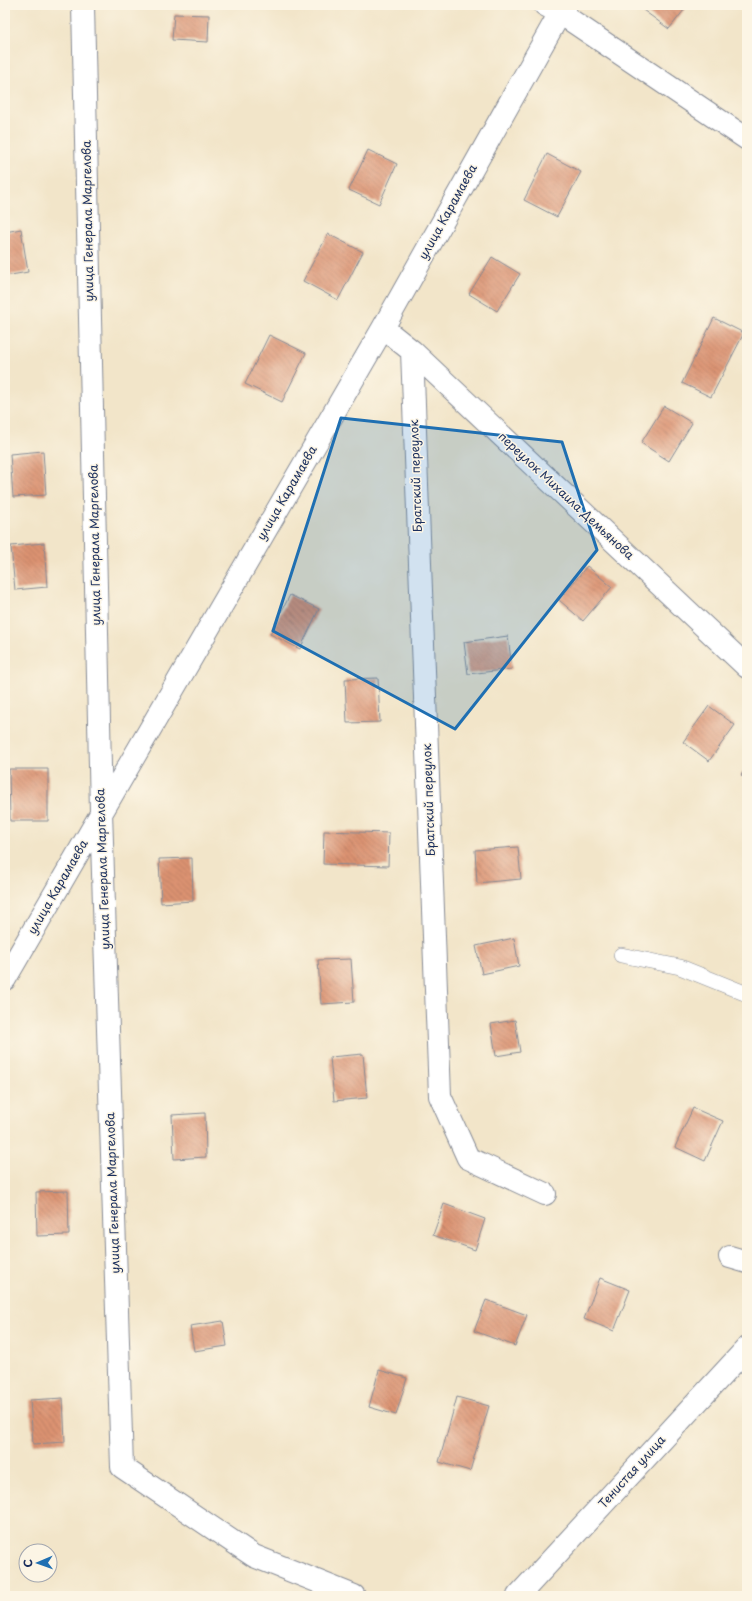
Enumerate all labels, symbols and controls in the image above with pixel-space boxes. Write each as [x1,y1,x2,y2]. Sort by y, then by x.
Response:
street label: улица Генерала Маргелова [77,140,97,302]
street label: улица Карамаева [413,160,481,263]
street label: Братский переулок [404,418,426,533]
street label: переулок Михаила Демьянова [495,427,639,564]
street label: улица Карамаева [252,441,321,543]
street label: улица Генерала Маргелова [84,464,104,626]
street label: Братский переулок [417,742,439,857]
street label: улица Генерала Маргелова [90,788,114,950]
street label: улица Карамаева [23,835,92,937]
street label: улица Генерала Маргелова [100,1112,124,1274]
street label: Тенистая улица [593,1430,669,1512]
north arrow [18,1543,58,1583]
text: С [19,1559,36,1568]

